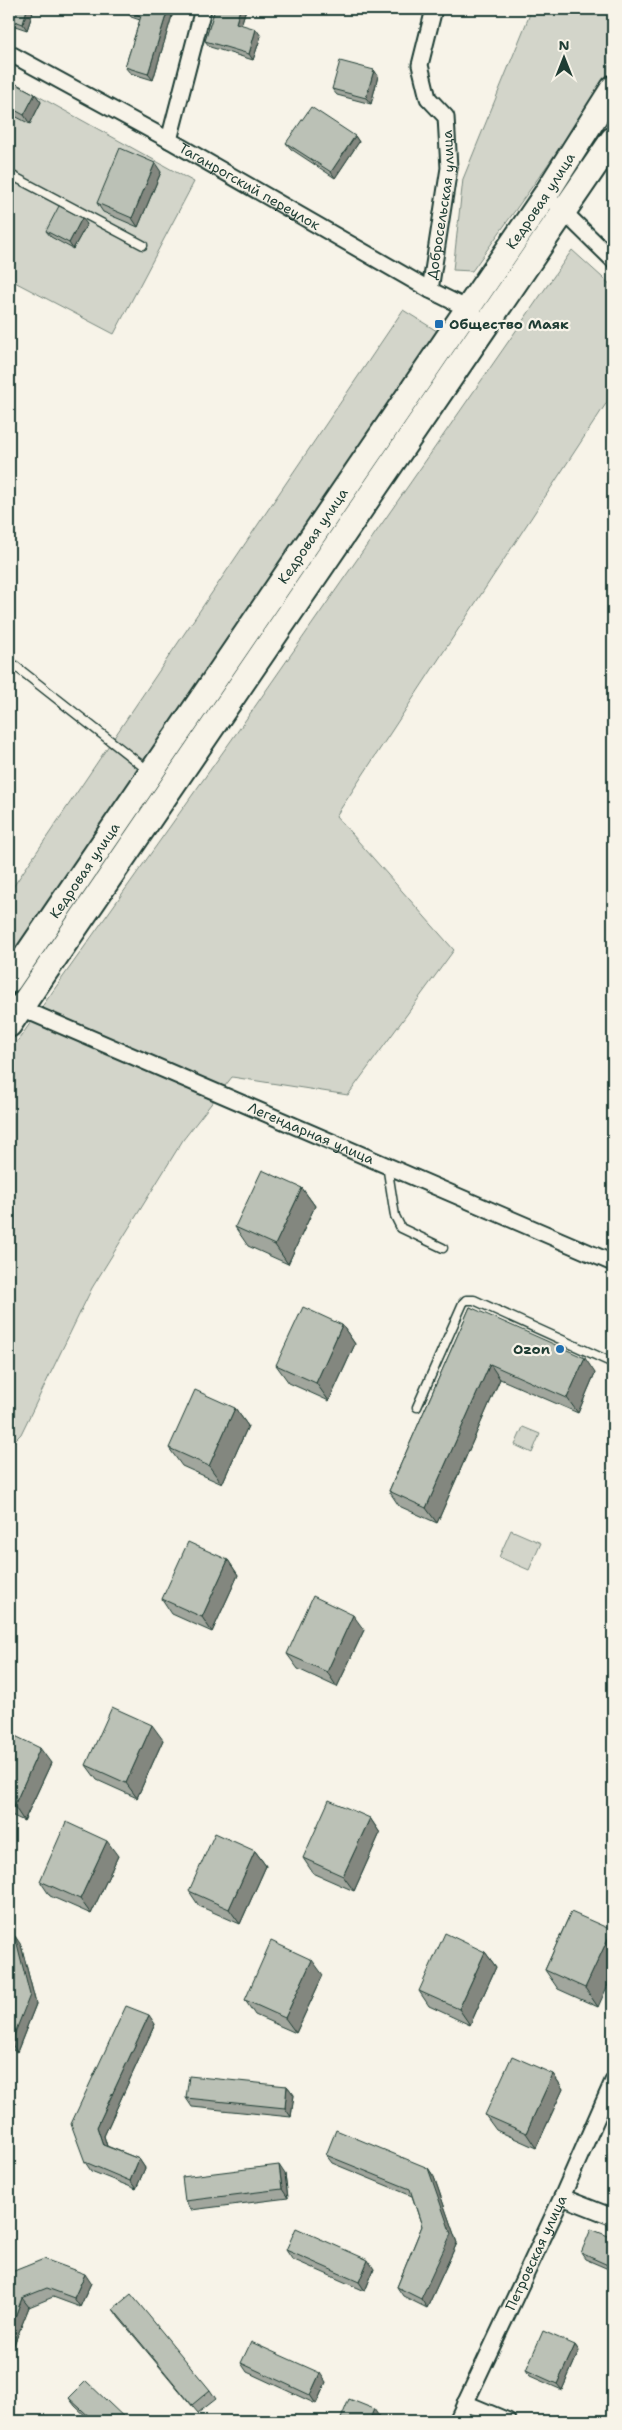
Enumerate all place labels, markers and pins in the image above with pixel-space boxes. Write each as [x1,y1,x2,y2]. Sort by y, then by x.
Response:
place label: Общество Маяк [449,315,569,333]
marker: Общество Маяк [433,318,445,330]
place label: Ozon [513,1340,550,1358]
marker: Ozon [554,1343,566,1355]

